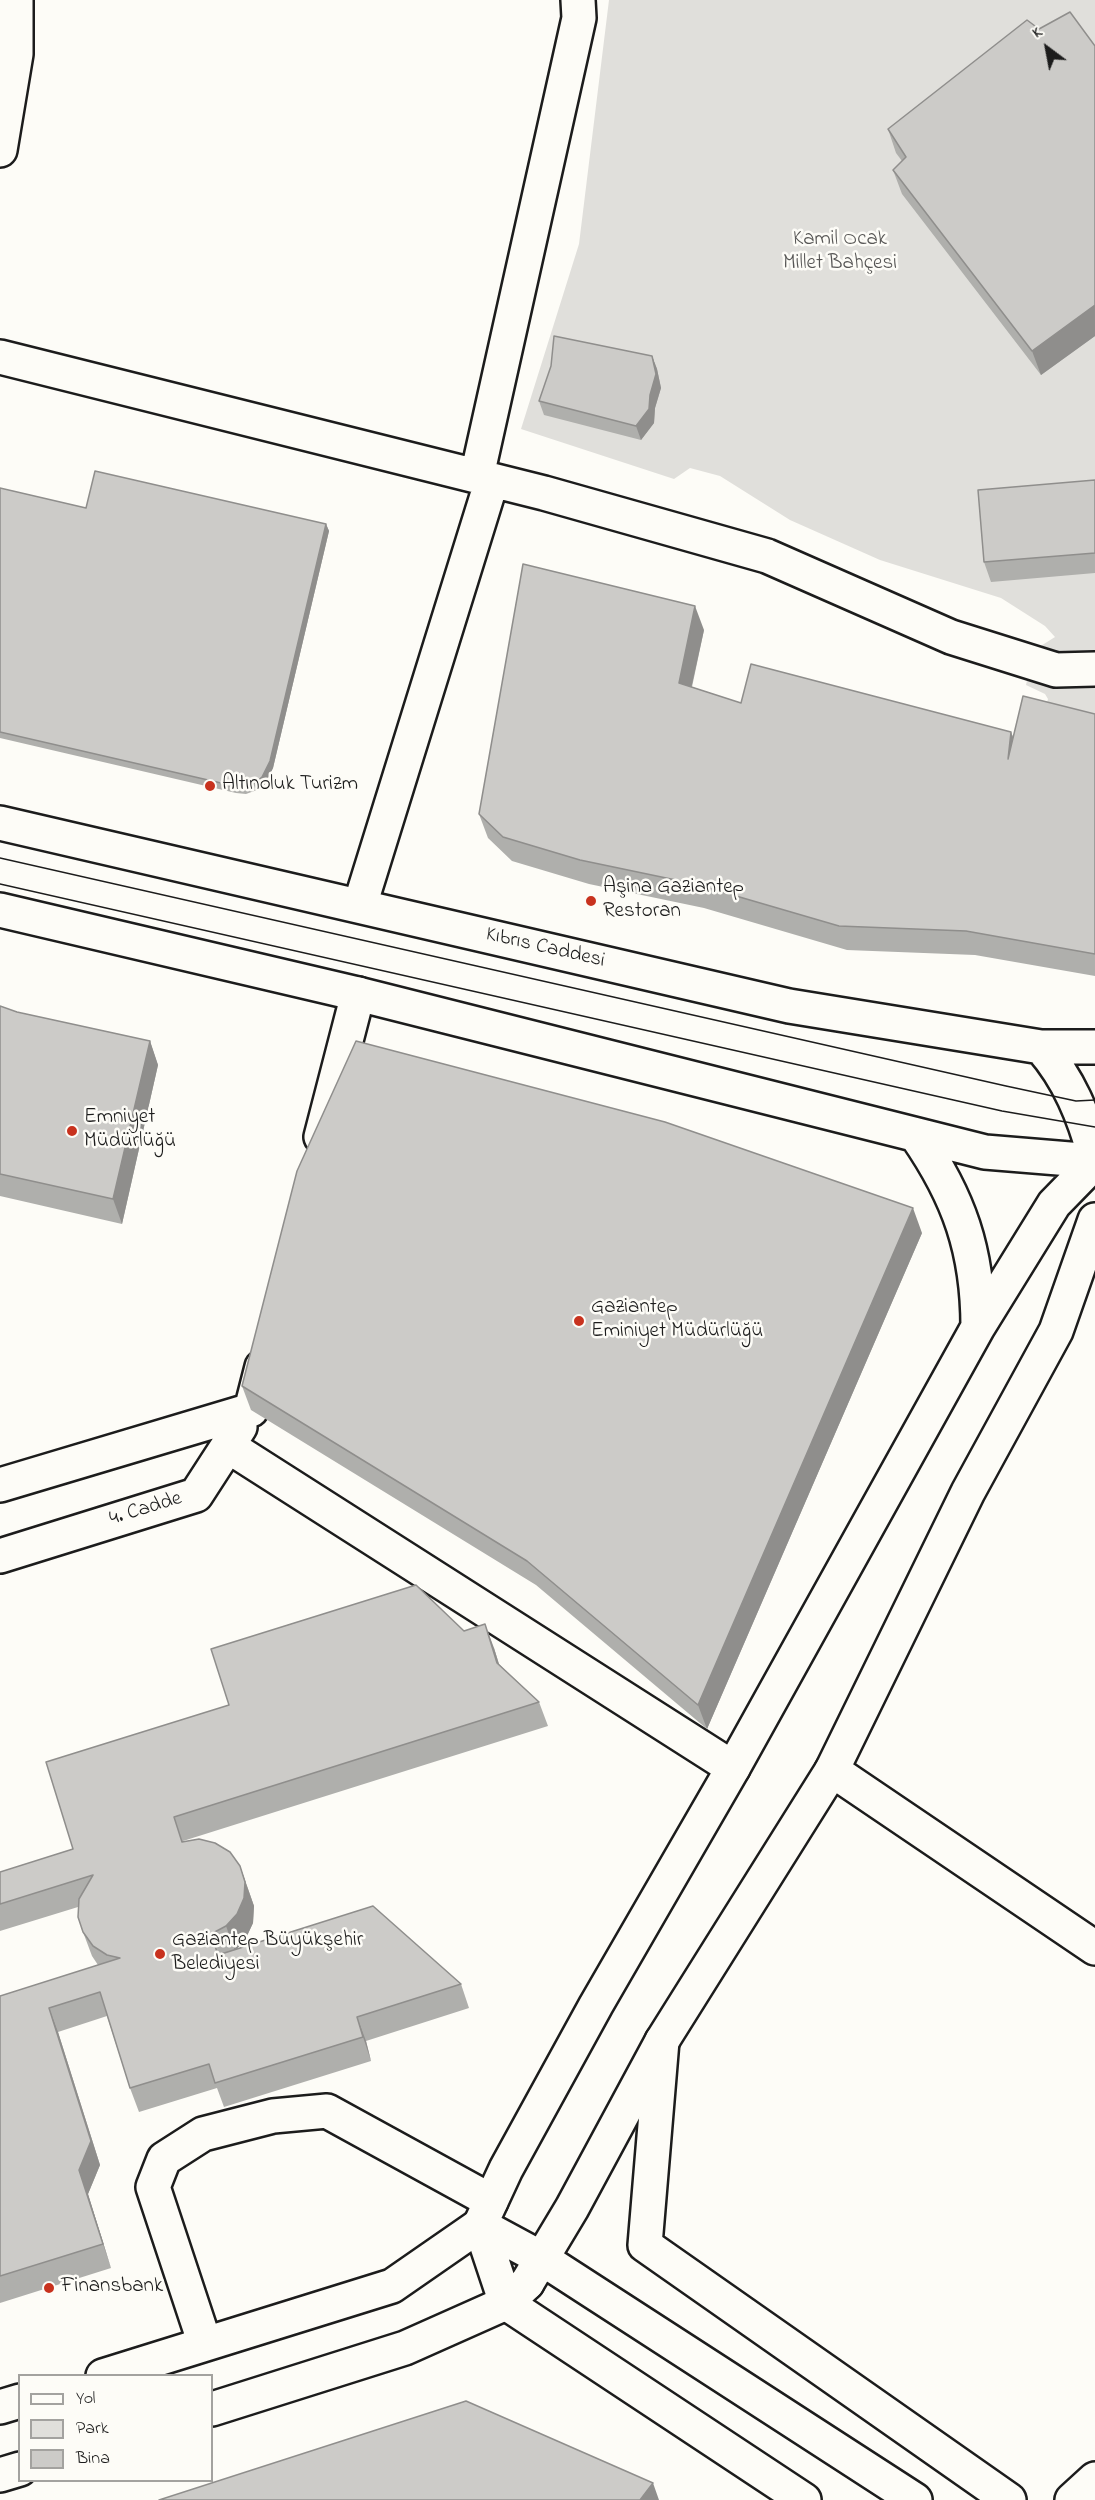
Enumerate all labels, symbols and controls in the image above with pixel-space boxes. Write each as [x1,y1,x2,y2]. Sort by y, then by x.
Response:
north arrow [1017,18,1077,78]
text: K [1028,21,1047,45]
park label: Kamil Ocak Millet Bahçesi [783,228,897,278]
place label: Altınoluk Turizm [222,773,358,799]
marker: Altınoluk Turizm [203,779,217,793]
place label: Aşina Gaziantep Restoran [603,876,744,926]
marker: Aşina Gaziantep Restoran [584,894,598,908]
street label: Kıbrıs Caddesi [483,923,607,975]
place label: Emniyet Müdürlüğü [84,1106,176,1156]
marker: Emniyet Müdürlüğü [65,1124,79,1138]
place label: Gaziantep Eminiyet Müdürlüğü [591,1296,763,1346]
marker: Gaziantep Eminiyet Müdürlüğü [572,1314,586,1328]
street label: 4. Cadde [107,1487,185,1533]
place label: Gaziantep Büyükşehir Belediyesi [172,1929,363,1979]
marker: Gaziantep Büyükşehir Belediyesi [153,1947,167,1961]
place label: Finansbank [61,2275,163,2301]
marker: Finansbank [42,2281,56,2295]
legend [18,2374,213,2482]
text: Yol [76,2386,96,2412]
text: Park [76,2416,109,2442]
text: Bina [76,2446,110,2472]

